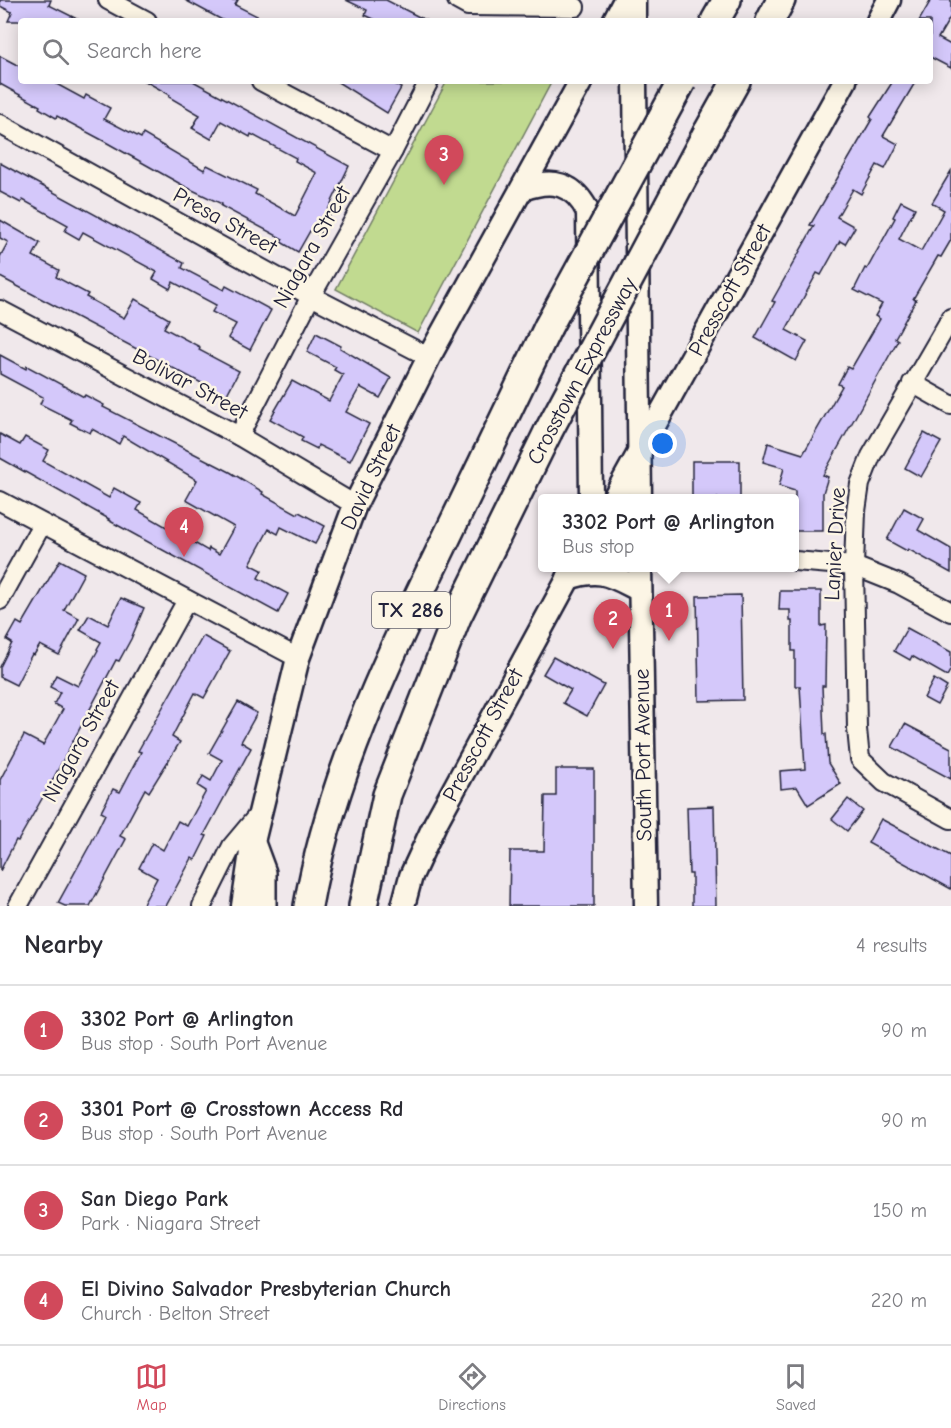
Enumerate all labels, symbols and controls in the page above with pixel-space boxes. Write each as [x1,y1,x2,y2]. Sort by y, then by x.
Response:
search box [18,18,933,84]
icon: search [39,35,72,68]
text: Search here [87,38,202,64]
pin: 3 [424,136,464,185]
street label: Niagara Street [268,181,357,313]
street label: Presa Street [169,182,282,260]
street label: Presscott Street [683,219,777,361]
street label: Crosstown Expressway [522,273,642,469]
street label: Bolivar Street [128,343,253,425]
street label: David Street [335,419,407,534]
your location [648,429,677,458]
street label: Lanier Drive [819,487,851,601]
popup [538,494,799,572]
pin: 4 [164,508,204,557]
text: 3302 Port @ Arlington [562,509,775,535]
text: Bus stop [562,535,634,558]
road number: TX 286 [372,592,450,628]
pin: 1 [650,592,688,641]
pin: 2 [594,600,632,649]
street label: Presscott Street [437,663,529,806]
street label: South Port Avenue [628,668,658,842]
street label: Niagara Street [37,675,126,807]
text: Nearby [24,930,103,960]
text: 4 results [856,934,927,957]
text: 3302 Port @ Arlington [81,1006,294,1032]
text: 1 [40,1019,47,1042]
text: 90 m [881,1019,927,1042]
text: Bus stop · South Port Avenue [81,1032,327,1055]
text: 3301 Port @ Crosstown Access Rd [81,1096,404,1122]
text: 2 [39,1109,48,1132]
text: 90 m [881,1109,927,1132]
text: Bus stop · South Port Avenue [81,1122,327,1145]
text: San Diego Park [81,1186,228,1212]
text: 3 [39,1199,48,1222]
text: 150 m [873,1199,927,1222]
text: Park · Niagara Street [81,1212,260,1235]
text: El Divino Salvador Presbyterian Church [81,1276,451,1302]
text: 4 [39,1289,48,1312]
text: 220 m [871,1289,927,1312]
text: Church · Belton Street [81,1302,269,1325]
tab: Map [135,1360,168,1414]
tab: Directions [438,1360,506,1414]
tab: Saved [776,1360,816,1414]

